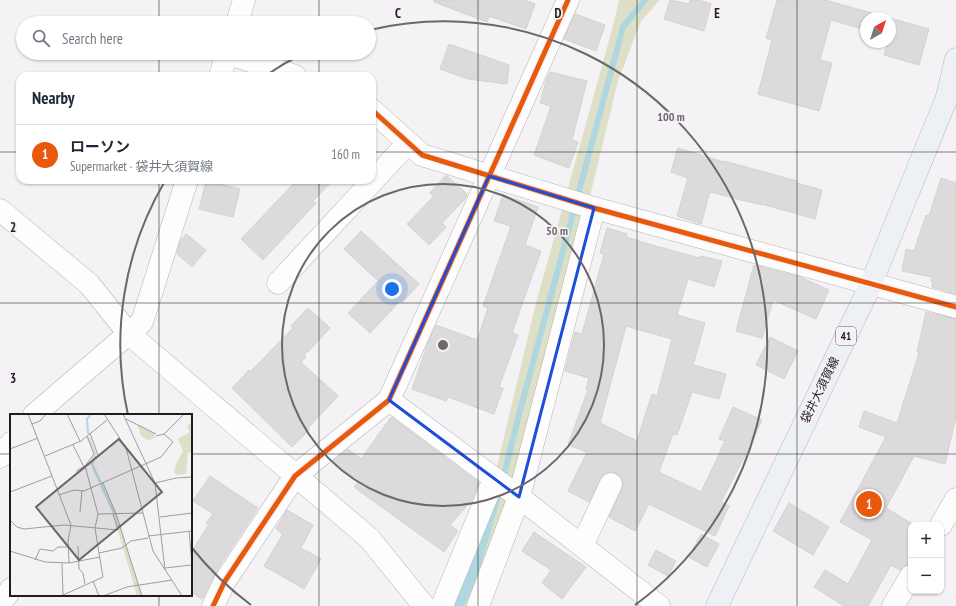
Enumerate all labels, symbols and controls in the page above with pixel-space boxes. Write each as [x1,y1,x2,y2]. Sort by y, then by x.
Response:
text: C [395,5,401,22]
text: D [555,5,562,22]
text: E [714,5,720,22]
north arrow [860,12,896,48]
search box [16,16,376,60]
icon: search [30,27,52,49]
text: Search here [62,29,123,48]
text: Nearby [32,87,75,109]
text: 100 m [657,109,685,124]
text: ローソン [70,137,130,156]
text: 1 [42,146,48,163]
text: 160 m [331,146,360,163]
text: Supermarket · 袋井大須賀線 [70,158,213,175]
text: 2 [10,219,16,236]
text: 50 m [546,223,568,238]
your location [382,279,402,299]
road number: 41 [836,327,856,345]
centre of rings [436,338,450,352]
street label: 袋井大須賀線 [797,354,842,426]
text: 3 [10,370,16,387]
inset map [10,414,192,596]
pin: 1 [856,489,882,519]
map controls [908,522,944,594]
button: + [908,522,944,558]
button: − [908,558,944,594]

